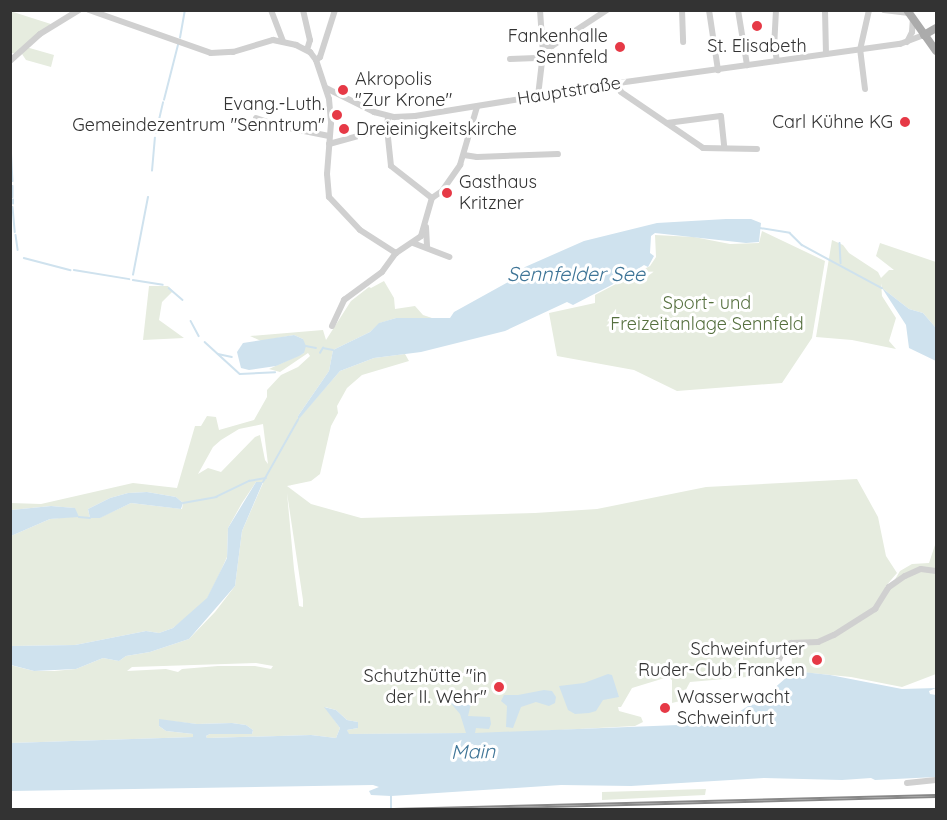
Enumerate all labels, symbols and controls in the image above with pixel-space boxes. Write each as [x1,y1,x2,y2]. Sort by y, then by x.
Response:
marker: St. Elisabeth [750,19,764,33]
place label: Fankenhalle Sennfeld [508,26,608,68]
place label: St. Elisabeth [707,35,807,57]
marker: Fankenhalle Sennfeld [613,40,627,54]
place label: Akropolis "Zur Krone" [355,69,452,112]
street label: Hauptstraße [516,72,622,110]
marker: Akropolis "Zur Krone" [336,83,350,97]
place label: Evang.-Luth. Gemeindezentrum "Senntrum" [72,94,325,136]
marker: Evang.-Luth. Gemeindezentrum "Senntrum" [330,108,344,122]
place label: Carl Kühne KG [772,111,893,133]
marker: Carl Kühne KG [898,115,912,129]
place label: Dreieinigkeitskirche [356,118,517,140]
marker: Dreieinigkeitskirche [337,122,351,136]
place label: Gasthaus Kritzner [459,172,537,214]
marker: Gasthaus Kritzner [440,186,454,200]
water label: Sennfelder See [507,261,645,285]
park label: Sport- und Freizeitanlage Sennfeld [610,293,804,336]
place label: Schweinfurter Ruder-Club Franken [638,639,805,682]
marker: Schweinfurter Ruder-Club Franken [810,653,824,667]
place label: Schutzhütte "in der II. Wehr" [364,666,487,708]
marker: Schutzhütte "in der II. Wehr" [492,680,506,694]
place label: Wasserwacht Schweinfurt [677,687,790,730]
marker: Wasserwacht Schweinfurt [658,701,672,715]
water label: Main [451,739,495,763]

